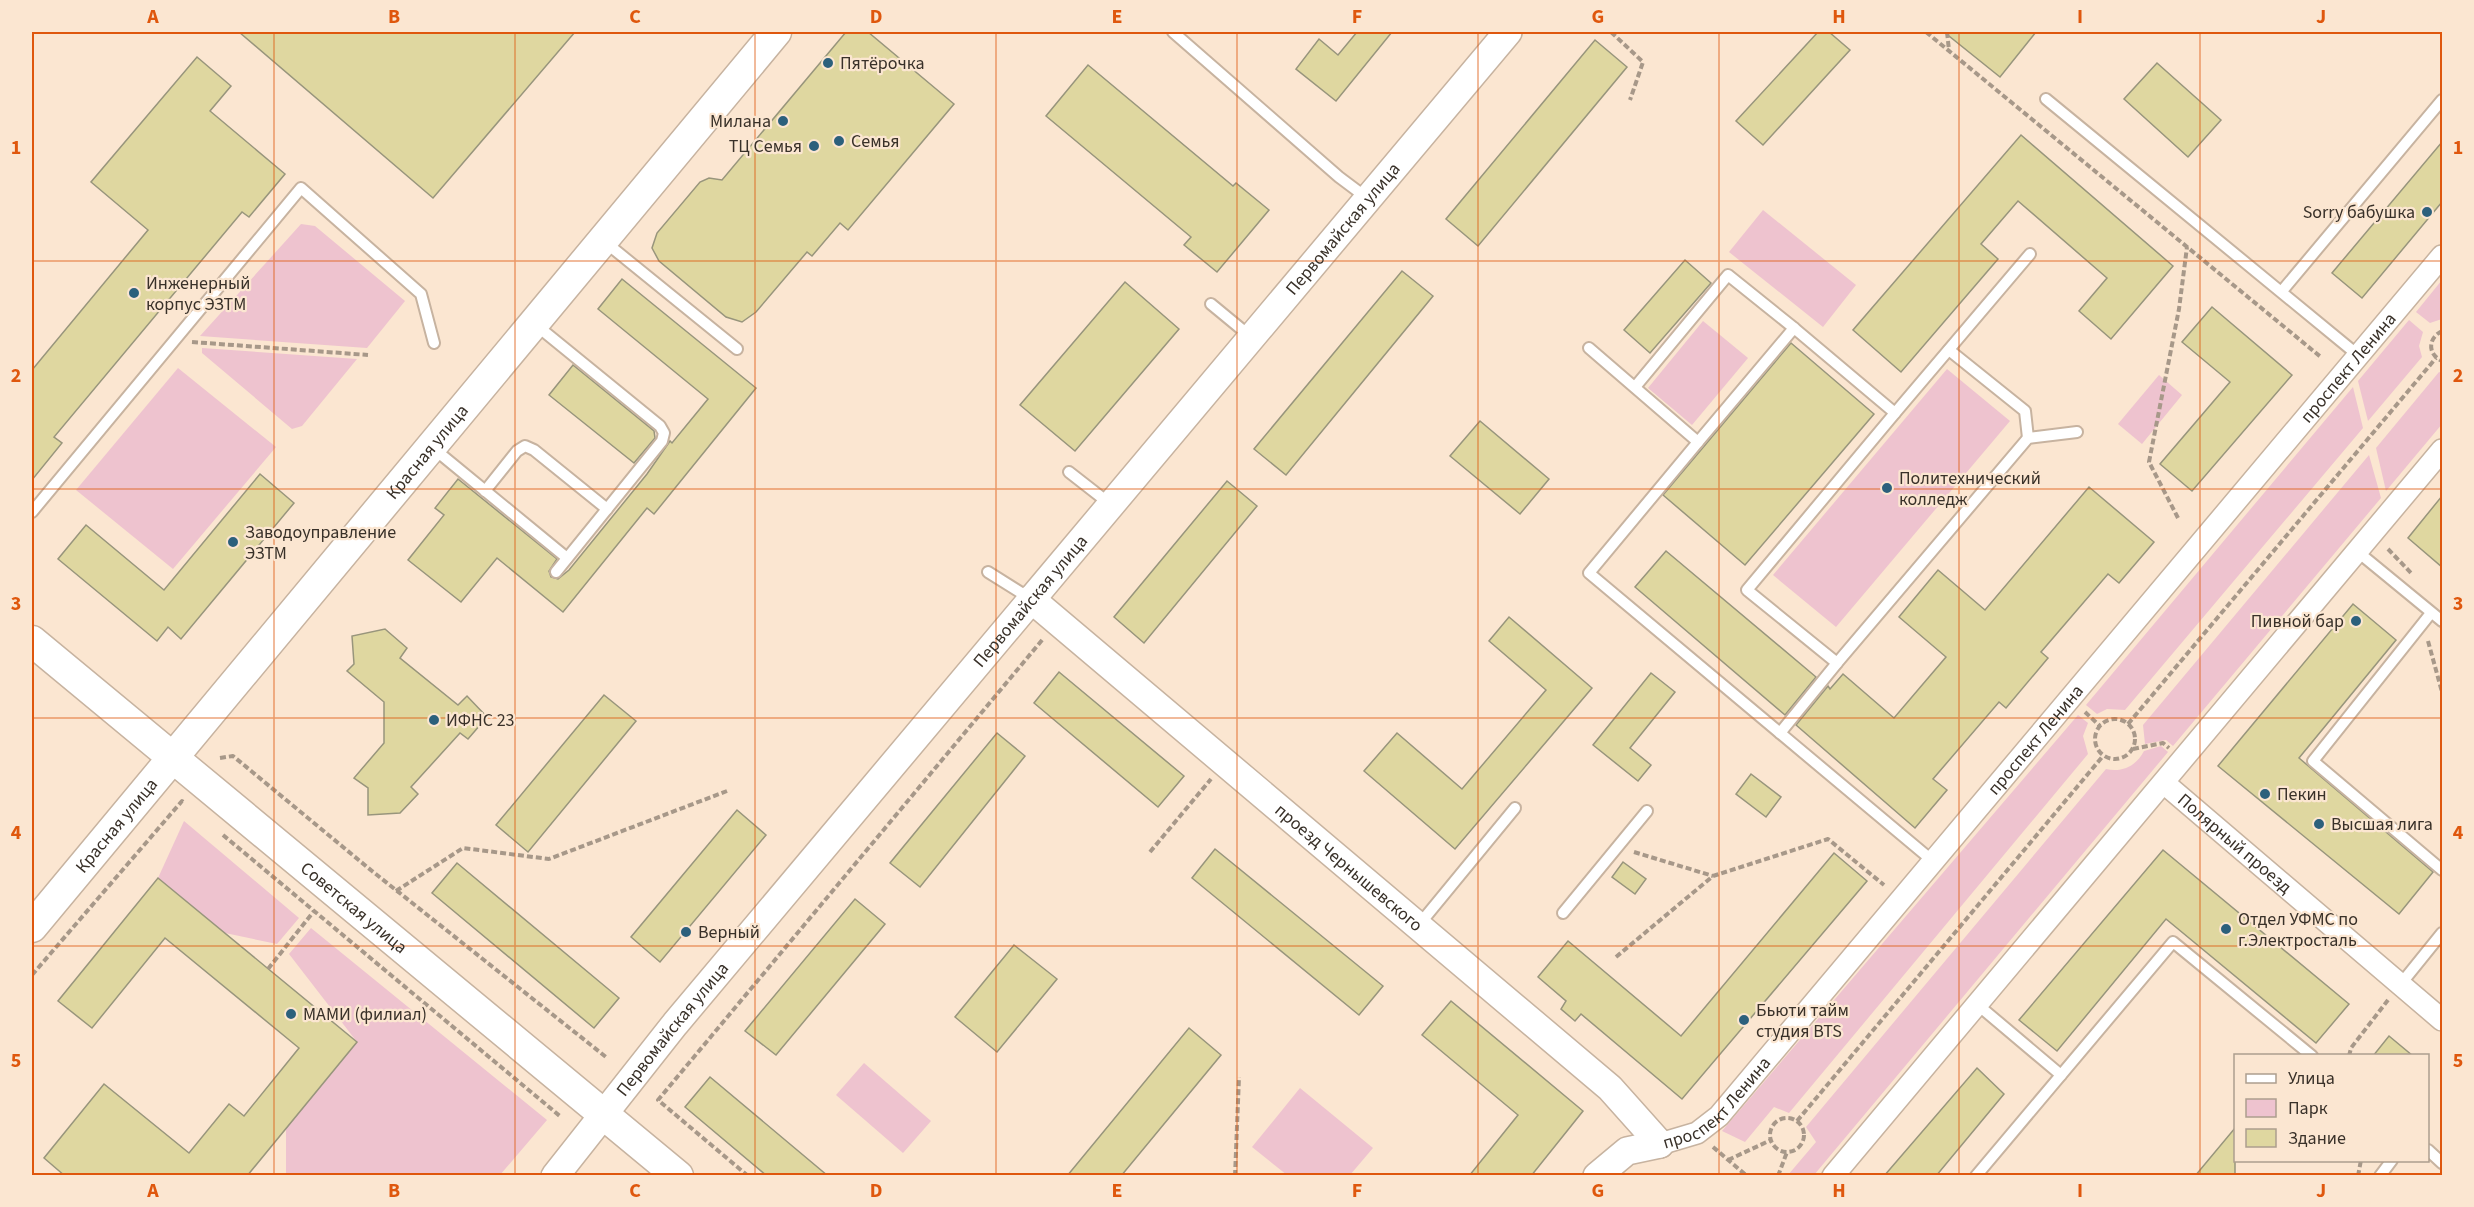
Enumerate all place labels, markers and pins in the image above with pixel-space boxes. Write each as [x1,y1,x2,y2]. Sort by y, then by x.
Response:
place label: Пятёрочка [840,51,925,76]
marker: Пятёрочка [821,56,835,70]
place label: Милана [710,109,771,134]
marker: Милана [776,114,790,128]
place label: Семья [851,129,900,154]
place label: ТЦ Семья [729,134,802,159]
marker: Семья [832,134,846,148]
marker: ТЦ Семья [807,139,821,153]
place label: Sorry бабушка [2303,200,2415,225]
marker: Sorry бабушка [2420,205,2434,219]
place label: Инженерный корпус ЭЗТМ [146,271,250,317]
marker: Инженерный корпус ЭЗТМ [127,286,141,300]
place label: Политехнический колледж [1899,466,2041,512]
marker: Политехнический колледж [1880,481,1894,495]
place label: Заводоуправление ЭЗТМ [245,520,396,566]
marker: Заводоуправление ЭЗТМ [226,535,240,549]
place label: Пивной бар [2251,609,2344,634]
marker: Пивной бар [2349,614,2363,628]
place label: ИФНС 23 [446,708,515,733]
marker: ИФНС 23 [427,713,441,727]
place label: Пекин [2277,782,2327,807]
marker: Пекин [2258,787,2272,801]
place label: Высшая лига [2331,812,2433,837]
marker: Высшая лига [2312,817,2326,831]
place label: Отдел УФМС по г.Электросталь [2238,907,2358,953]
place label: Верный [698,920,760,945]
marker: Отдел УФМС по г.Электросталь [2219,922,2233,936]
marker: Верный [679,925,693,939]
place label: Бьюти тайм студия BTS [1756,998,1849,1044]
place label: МАМИ (филиал) [303,1002,427,1027]
marker: МАМИ (филиал) [284,1007,298,1021]
marker: Бьюти тайм студия BTS [1737,1013,1751,1027]

